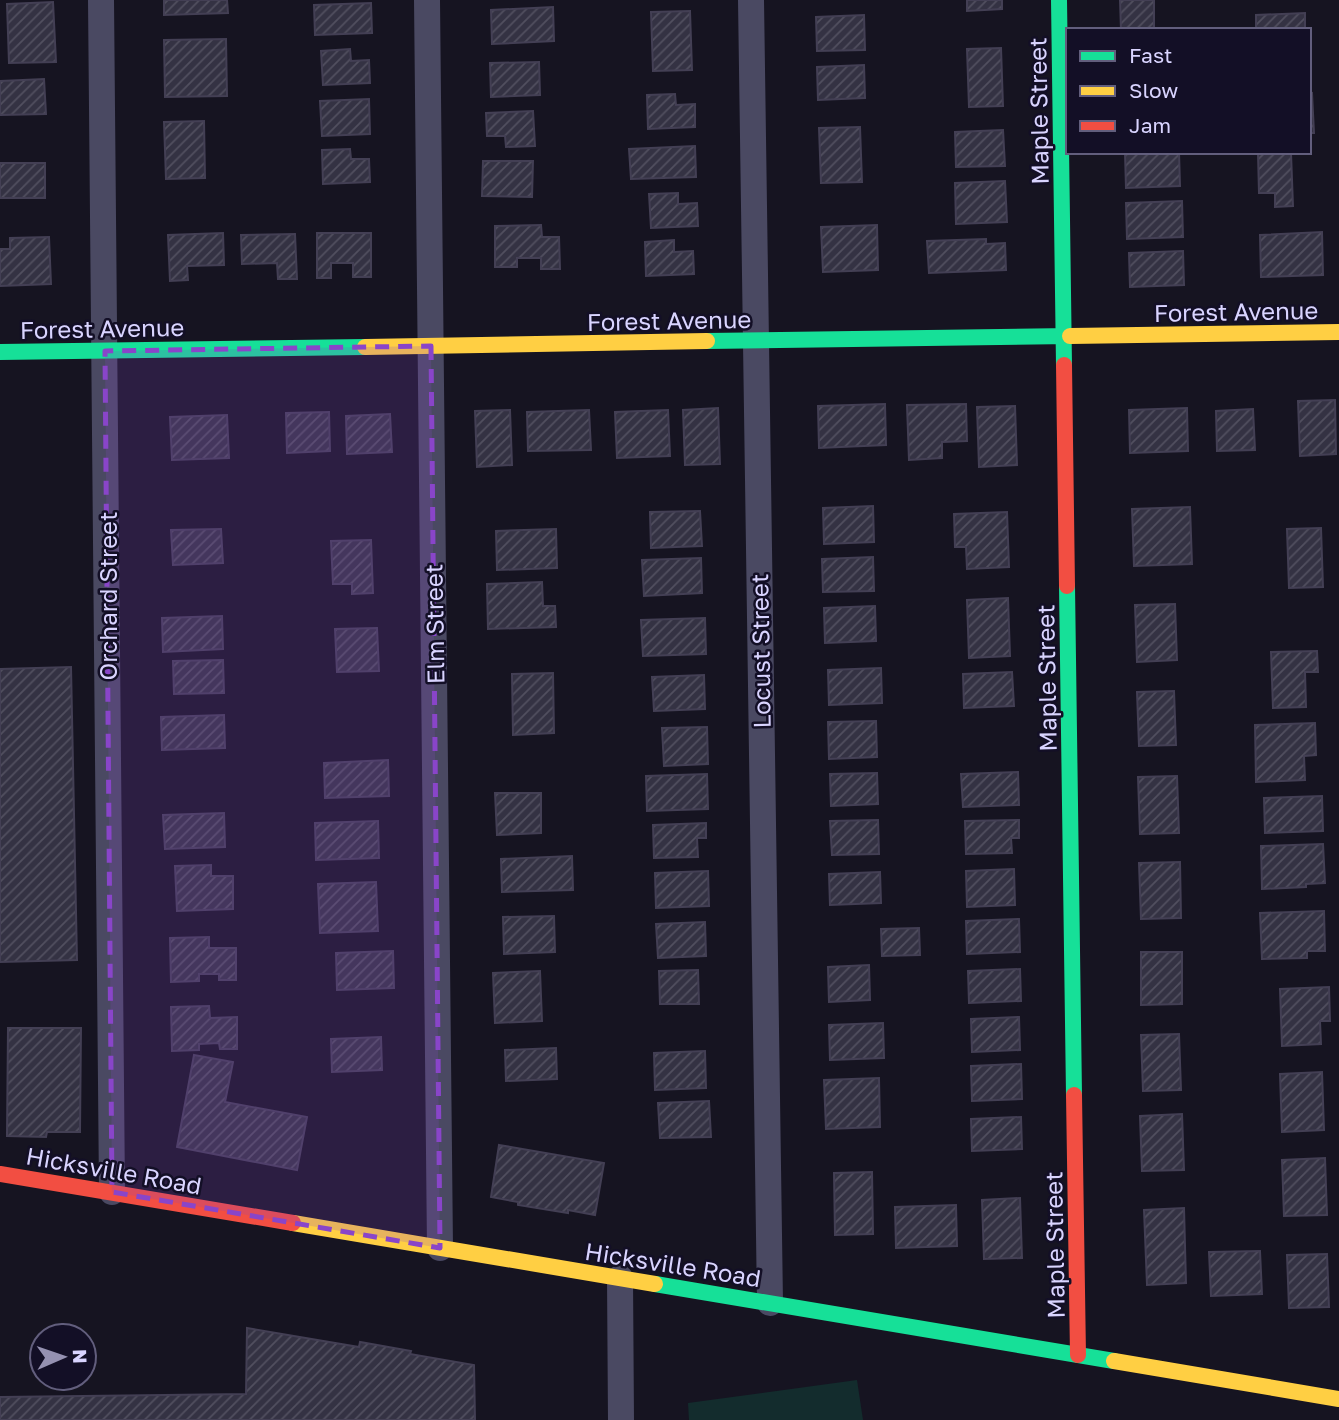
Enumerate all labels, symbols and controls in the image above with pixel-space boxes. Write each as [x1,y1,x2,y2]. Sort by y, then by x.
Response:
legend [1066,28,1311,154]
street label: Maple Street [1022,37,1054,185]
text: Fast [1129,42,1172,68]
text: Slow [1129,77,1178,103]
text: Jam [1129,112,1171,138]
street label: Forest Avenue [1153,295,1319,327]
street label: Forest Avenue [586,304,752,336]
street label: Forest Avenue [19,312,185,344]
street label: Orchard Street [93,511,122,681]
street label: Elm Street [418,563,450,685]
street label: Locust Street [744,573,776,729]
street label: Maple Street [1030,604,1062,752]
street label: Hicksville Road [24,1140,204,1200]
street label: Maple Street [1038,1171,1070,1319]
street label: Hicksville Road [583,1236,763,1292]
north arrow [28,1322,98,1392]
text: N [69,1349,92,1364]

